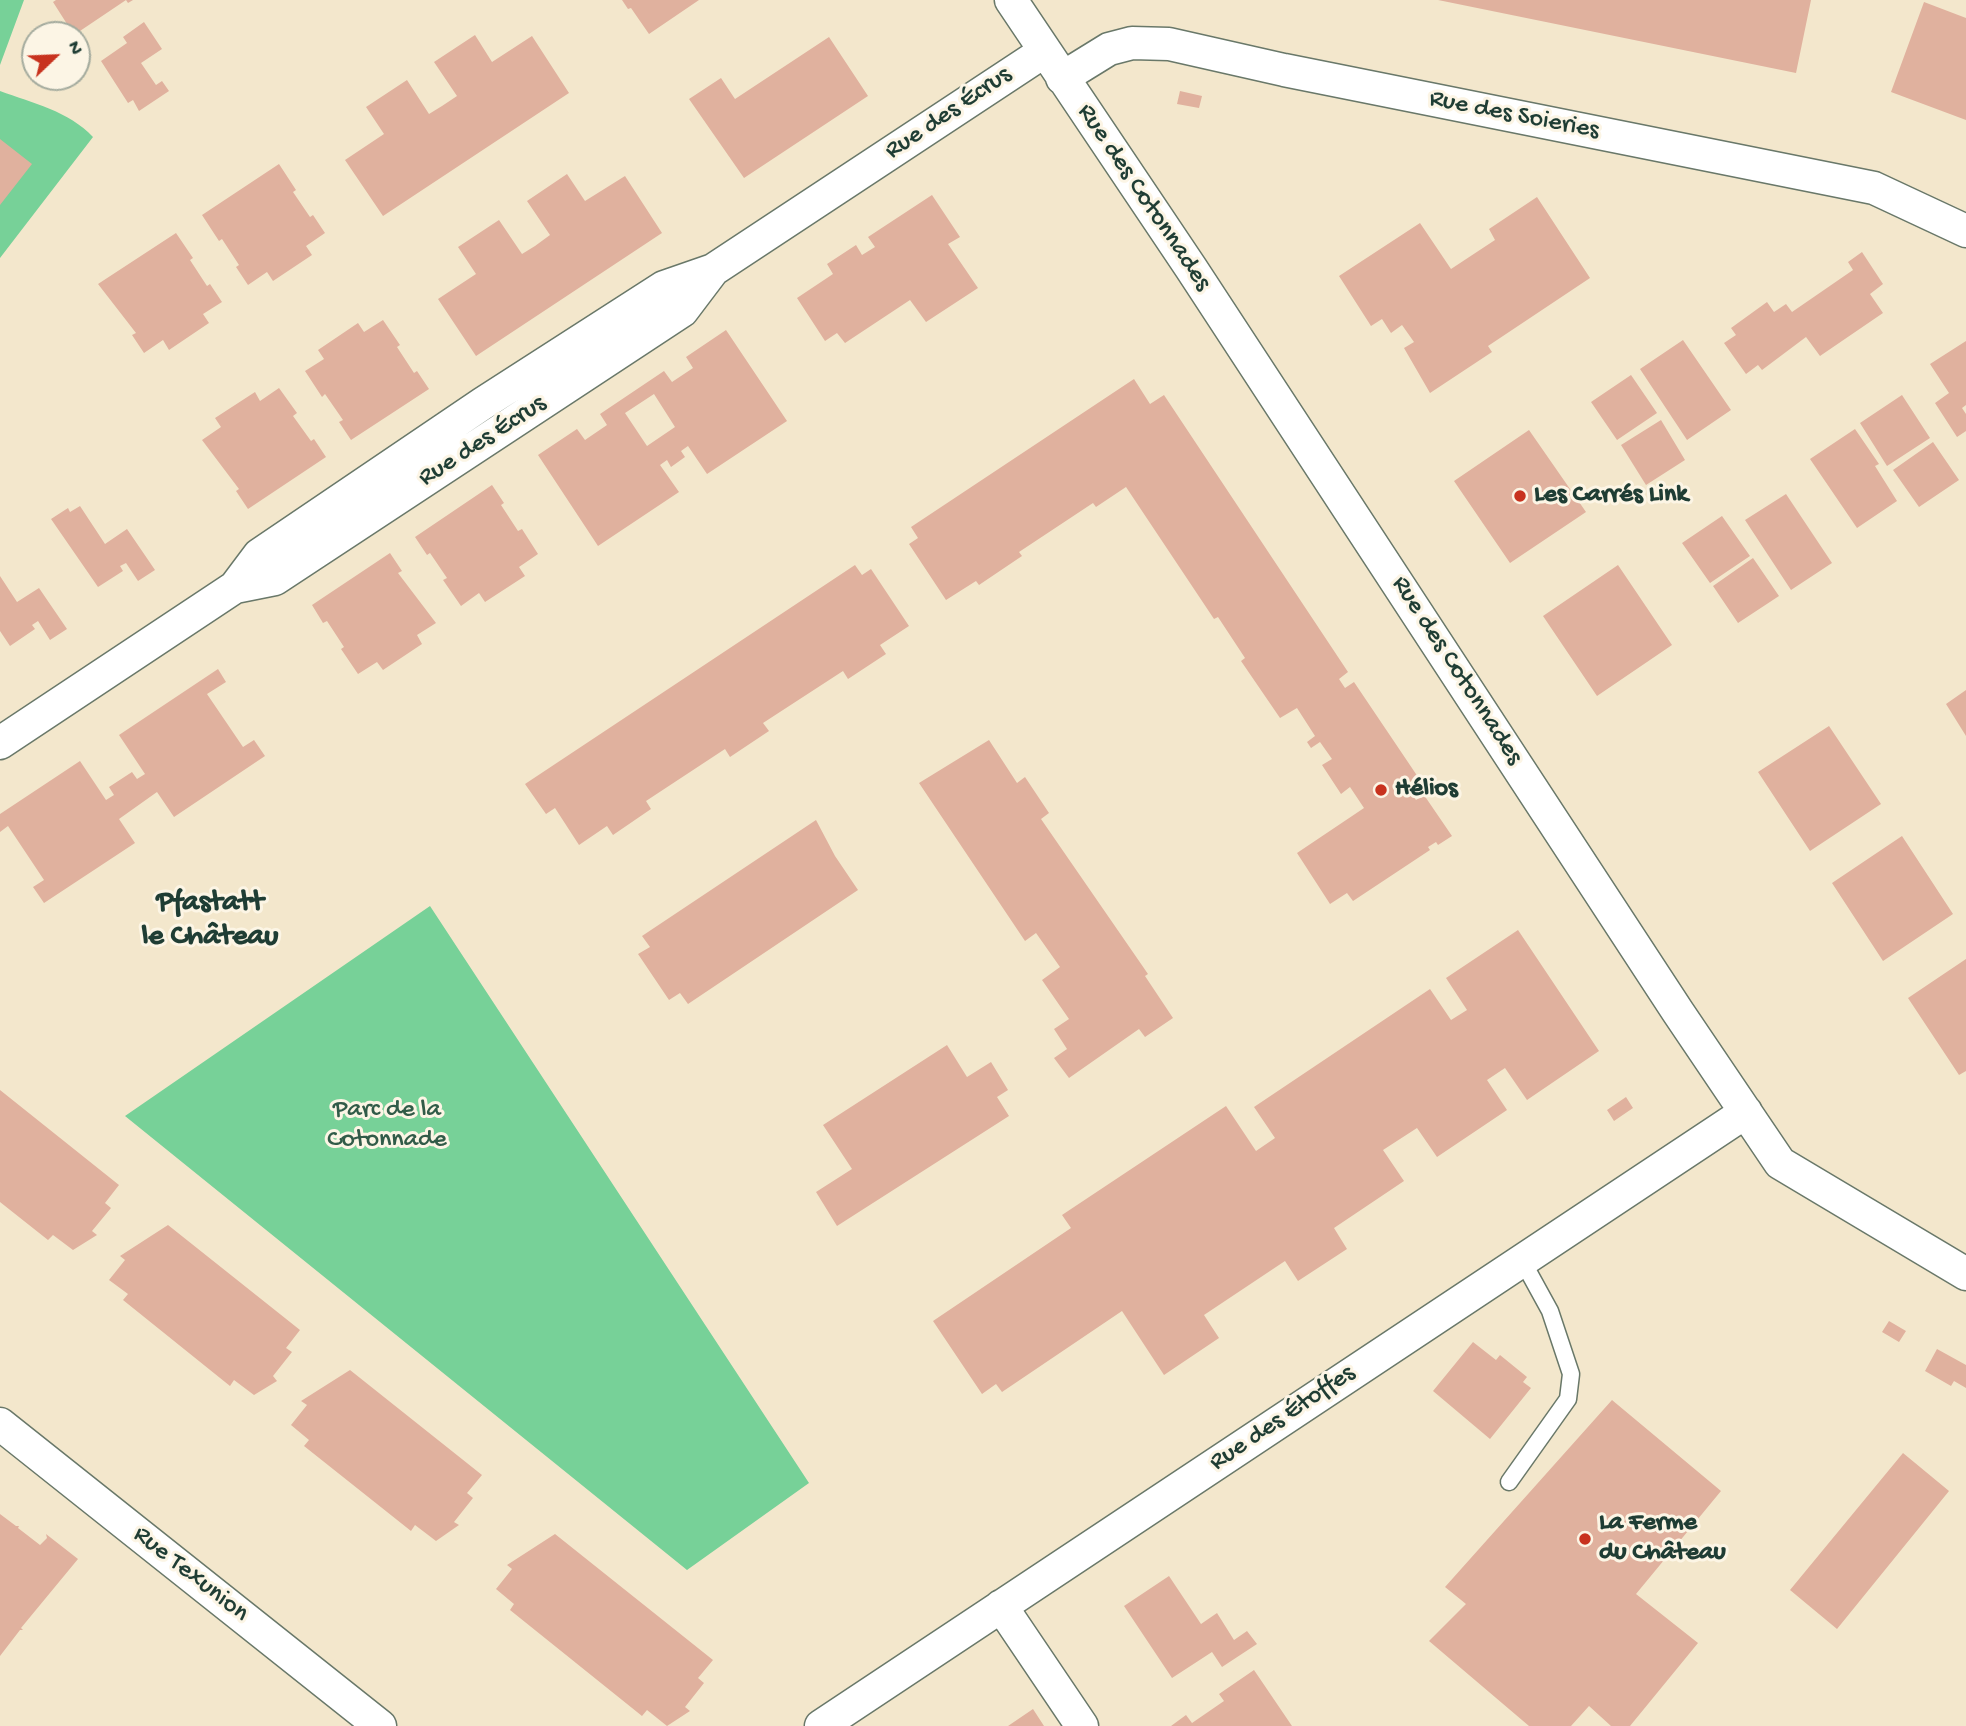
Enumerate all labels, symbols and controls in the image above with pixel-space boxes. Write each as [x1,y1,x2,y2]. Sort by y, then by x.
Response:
north arrow [21,21,91,91]
text: N [61,38,87,59]
street label: Rue des Écrus [880,60,1018,168]
street label: Rue des Soieries [1426,84,1602,148]
street label: Rue des Cotonnades [1069,99,1217,297]
street label: Rue des Écrus [413,389,553,495]
place label: Les Carrés Link [1534,480,1688,512]
marker: Les Carrés Link [1512,488,1528,504]
street label: Rue des Cotonnades [1383,571,1529,771]
place label: Hélios [1395,774,1458,806]
marker: Hélios [1373,782,1389,798]
district label: Pfastatt le Château [142,886,278,956]
park label: Parc de la Cotonnade [327,1095,447,1156]
street label: Rue des Étoffes [1204,1359,1362,1479]
place label: La Ferme du Château [1599,1508,1726,1570]
street label: Rue Texunion [126,1520,254,1630]
marker: La Ferme du Château [1577,1531,1593,1547]

